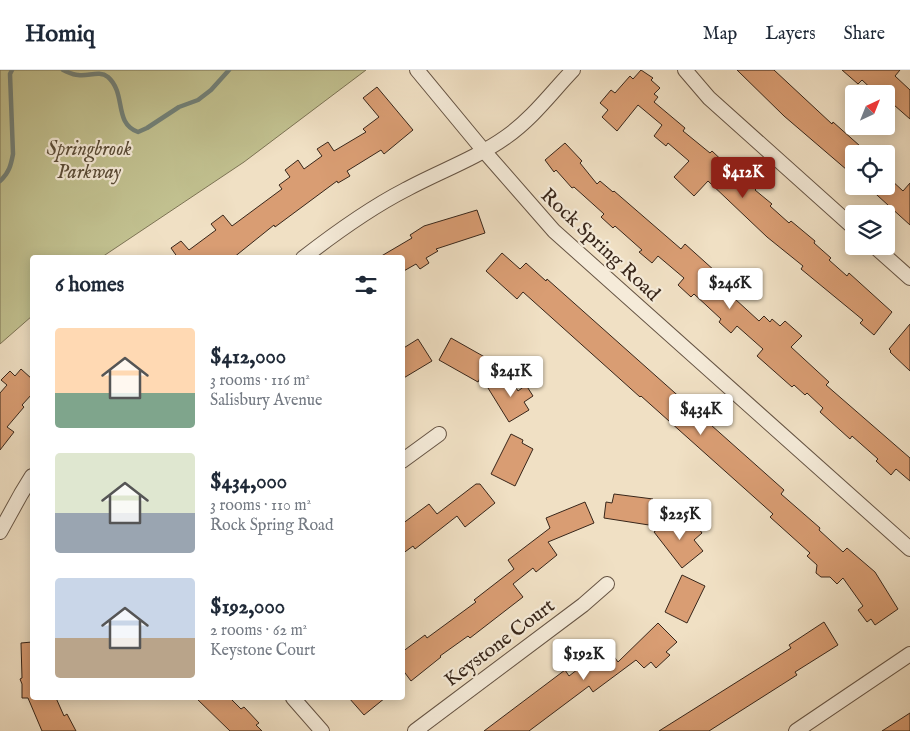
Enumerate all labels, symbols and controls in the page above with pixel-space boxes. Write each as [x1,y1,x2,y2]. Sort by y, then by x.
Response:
text: Homiq [25,19,95,50]
text: Map [703,23,737,46]
text: Layers [765,23,816,46]
text: Share [844,23,885,46]
north arrow [845,85,895,135]
map controls [845,85,895,255]
park label: Springbrook Parkway [47,137,131,185]
button: locate [845,145,895,195]
pin: $412K [708,156,778,199]
text: $412K [722,163,764,183]
street label: Rock Spring Road [535,183,665,307]
button: layers [845,205,895,255]
pin: $246K [695,268,765,310]
icon: filters [352,271,380,299]
text: 6 homes [55,272,124,299]
text: $246K [709,274,751,294]
text: $412,000 [210,344,286,371]
icon: home [95,348,155,408]
pin: $241K [476,356,546,398]
text: $241K [490,362,532,382]
text: 3 rooms · 116 m² [210,371,310,391]
text: Salisbury Avenue [210,391,322,411]
pin: $434K [666,394,736,436]
text: $434K [680,400,722,420]
text: $434,000 [210,469,287,496]
icon: home [95,473,155,533]
text: 3 rooms · 110 m² [210,496,311,516]
pin: $225K [645,498,715,541]
text: $225K [659,505,701,525]
text: Rock Spring Road [210,516,333,536]
street label: Keystone Court [440,593,560,693]
text: $192,000 [210,594,285,621]
icon: home [95,598,155,658]
text: 2 rooms · 62 m² [210,621,307,641]
pin: $192K [549,638,619,681]
text: Keystone Court [210,641,315,661]
text: $192K [564,645,604,665]

